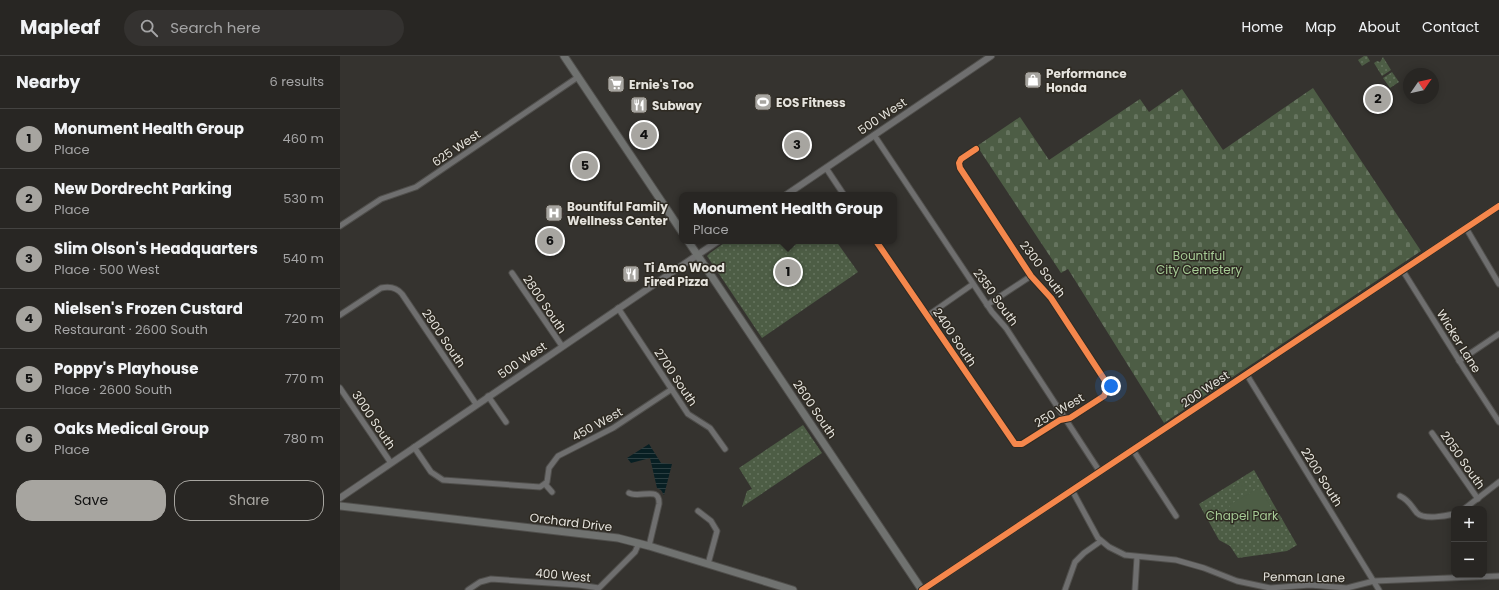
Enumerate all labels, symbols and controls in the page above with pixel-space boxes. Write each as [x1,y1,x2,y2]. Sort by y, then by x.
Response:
search box [124,10,404,46]
text: Mapleaf [20,14,100,41]
icon: search [138,17,160,39]
text: Search here [170,17,261,38]
text: Home [1241,17,1283,37]
text: Map [1305,17,1336,37]
text: About [1358,17,1400,37]
text: Contact [1422,17,1479,37]
place label: Performance Honda [1046,65,1127,96]
north arrow [1403,68,1439,104]
text: Nearby [16,70,80,94]
shop icon: Performance Honda [1023,70,1043,90]
text: 6 results [270,72,324,91]
supermarket icon: Ernie's Too [606,74,626,94]
place label: Ernie's Too [629,76,694,93]
pin: 2 [1365,84,1391,114]
sports icon: EOS Fitness [753,92,773,112]
street label: 500 West [854,93,910,139]
place label: EOS Fitness [776,94,846,111]
restaurant icon: Subway [629,95,649,115]
place label: Subway [652,97,702,114]
text: Monument Health Group [54,118,244,139]
pin: 4 [631,120,657,150]
street label: 625 West [428,126,484,170]
text: 1 [27,129,31,148]
text: 460 m [283,129,324,148]
pin: 3 [784,130,810,160]
text: Place [54,140,89,159]
pin: 5 [572,151,598,181]
text: New Dordrecht Parking [54,178,232,199]
text: 2 [25,189,33,208]
text: 530 m [283,189,324,208]
popup [679,192,897,244]
place label: Bountiful Family Wellness Center [567,198,668,229]
text: Monument Health Group [693,198,883,219]
text: Place [54,200,89,219]
hospital icon: Bountiful Family Wellness Center [544,203,564,223]
text: Place [693,220,728,239]
pin: 6 [537,226,563,256]
street label: 2300 South [1016,237,1070,301]
text: Slim Olson's Headquarters [54,238,258,259]
park label: Bountiful City Cemetery [1156,247,1242,278]
text: 3 [25,249,33,268]
text: 540 m [283,249,324,268]
pin: 1 [775,257,801,287]
place label: Ti Amo Wood Fired Pizza [644,259,725,290]
text: Place · 500 West [54,260,159,279]
restaurant icon: Ti Amo Wood Fired Pizza [621,264,641,284]
street label: 2350 South [970,265,1022,329]
street label: 2800 South [519,271,571,337]
text: Nielsen's Frozen Custard [54,298,243,319]
street label: 2400 South [929,304,981,370]
street label: 2900 South [418,305,470,371]
street label: Wicker Lane [1433,306,1485,376]
text: 4 [25,309,33,328]
text: 720 m [284,309,324,328]
text: Restaurant · 2600 South [54,320,208,339]
street label: 500 West [494,337,550,383]
street label: 2700 South [650,345,702,409]
text: Poppy's Playhouse [54,358,198,379]
street label: 200 West [1177,367,1233,411]
text: 5 [25,369,33,388]
text: 770 m [285,369,324,388]
street label: 2600 South [789,376,841,442]
your location [1101,376,1121,396]
text: Place · 2600 South [54,380,172,399]
street label: 3000 South [348,387,400,453]
street label: 250 West [1031,389,1087,431]
street label: 450 West [569,403,625,445]
text: Oaks Medical Group [54,418,209,439]
street label: 2050 South [1437,428,1489,492]
text: 6 [25,429,33,448]
text: 780 m [284,429,324,448]
text: Place [54,440,89,459]
street label: 2200 South [1297,444,1347,510]
button: Save [16,480,166,521]
button: Share [174,480,324,521]
map controls [1451,506,1487,578]
button: + [1451,506,1487,542]
park label: Chapel Park [1206,507,1279,524]
street label: Orchard Drive [529,509,613,535]
button: − [1451,542,1487,578]
street label: 400 West [535,564,591,586]
street label: Penman Lane [1263,568,1345,586]

